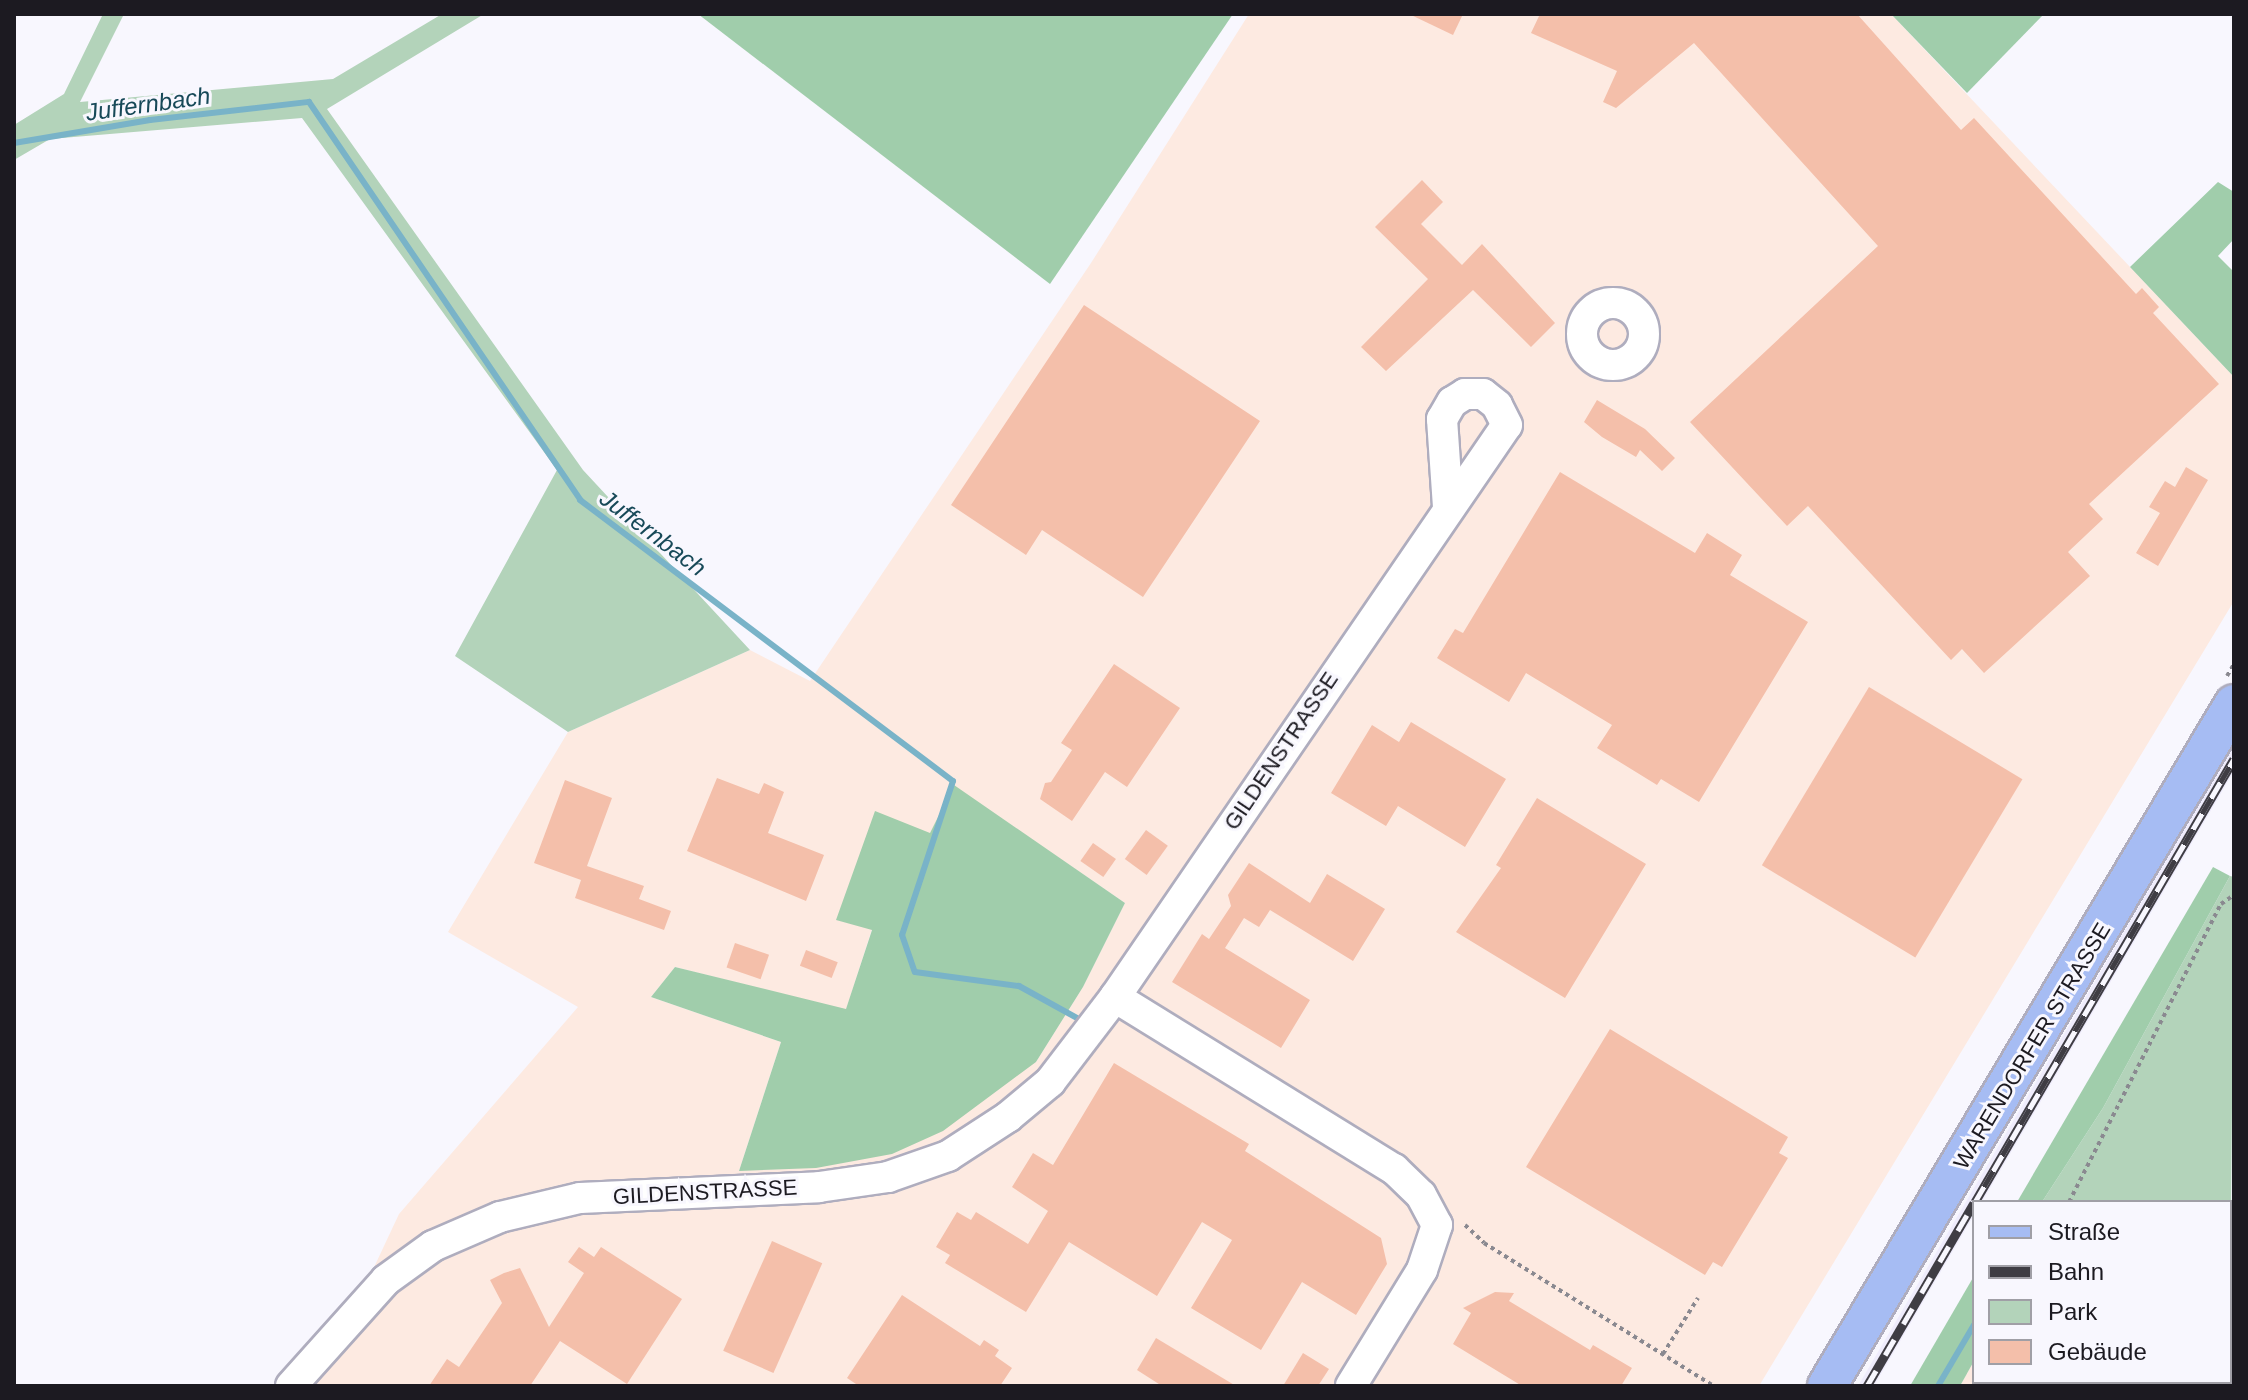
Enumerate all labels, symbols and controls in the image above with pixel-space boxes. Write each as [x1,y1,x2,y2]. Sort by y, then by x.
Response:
water label: Juffernbach [84,81,212,127]
water label: Juffernbach [594,484,712,582]
street label: GILDENSTRASSE [1218,667,1344,835]
street label: WARENDORFER STRASSE [1948,918,2116,1174]
street label: GILDENSTRASSE [612,1174,798,1210]
legend [1972,1200,2232,1384]
text: Straße [2048,1218,2120,1245]
text: Bahn [2048,1258,2104,1285]
text: Park [2048,1298,2097,1325]
text: Gebäude [2048,1338,2147,1365]

